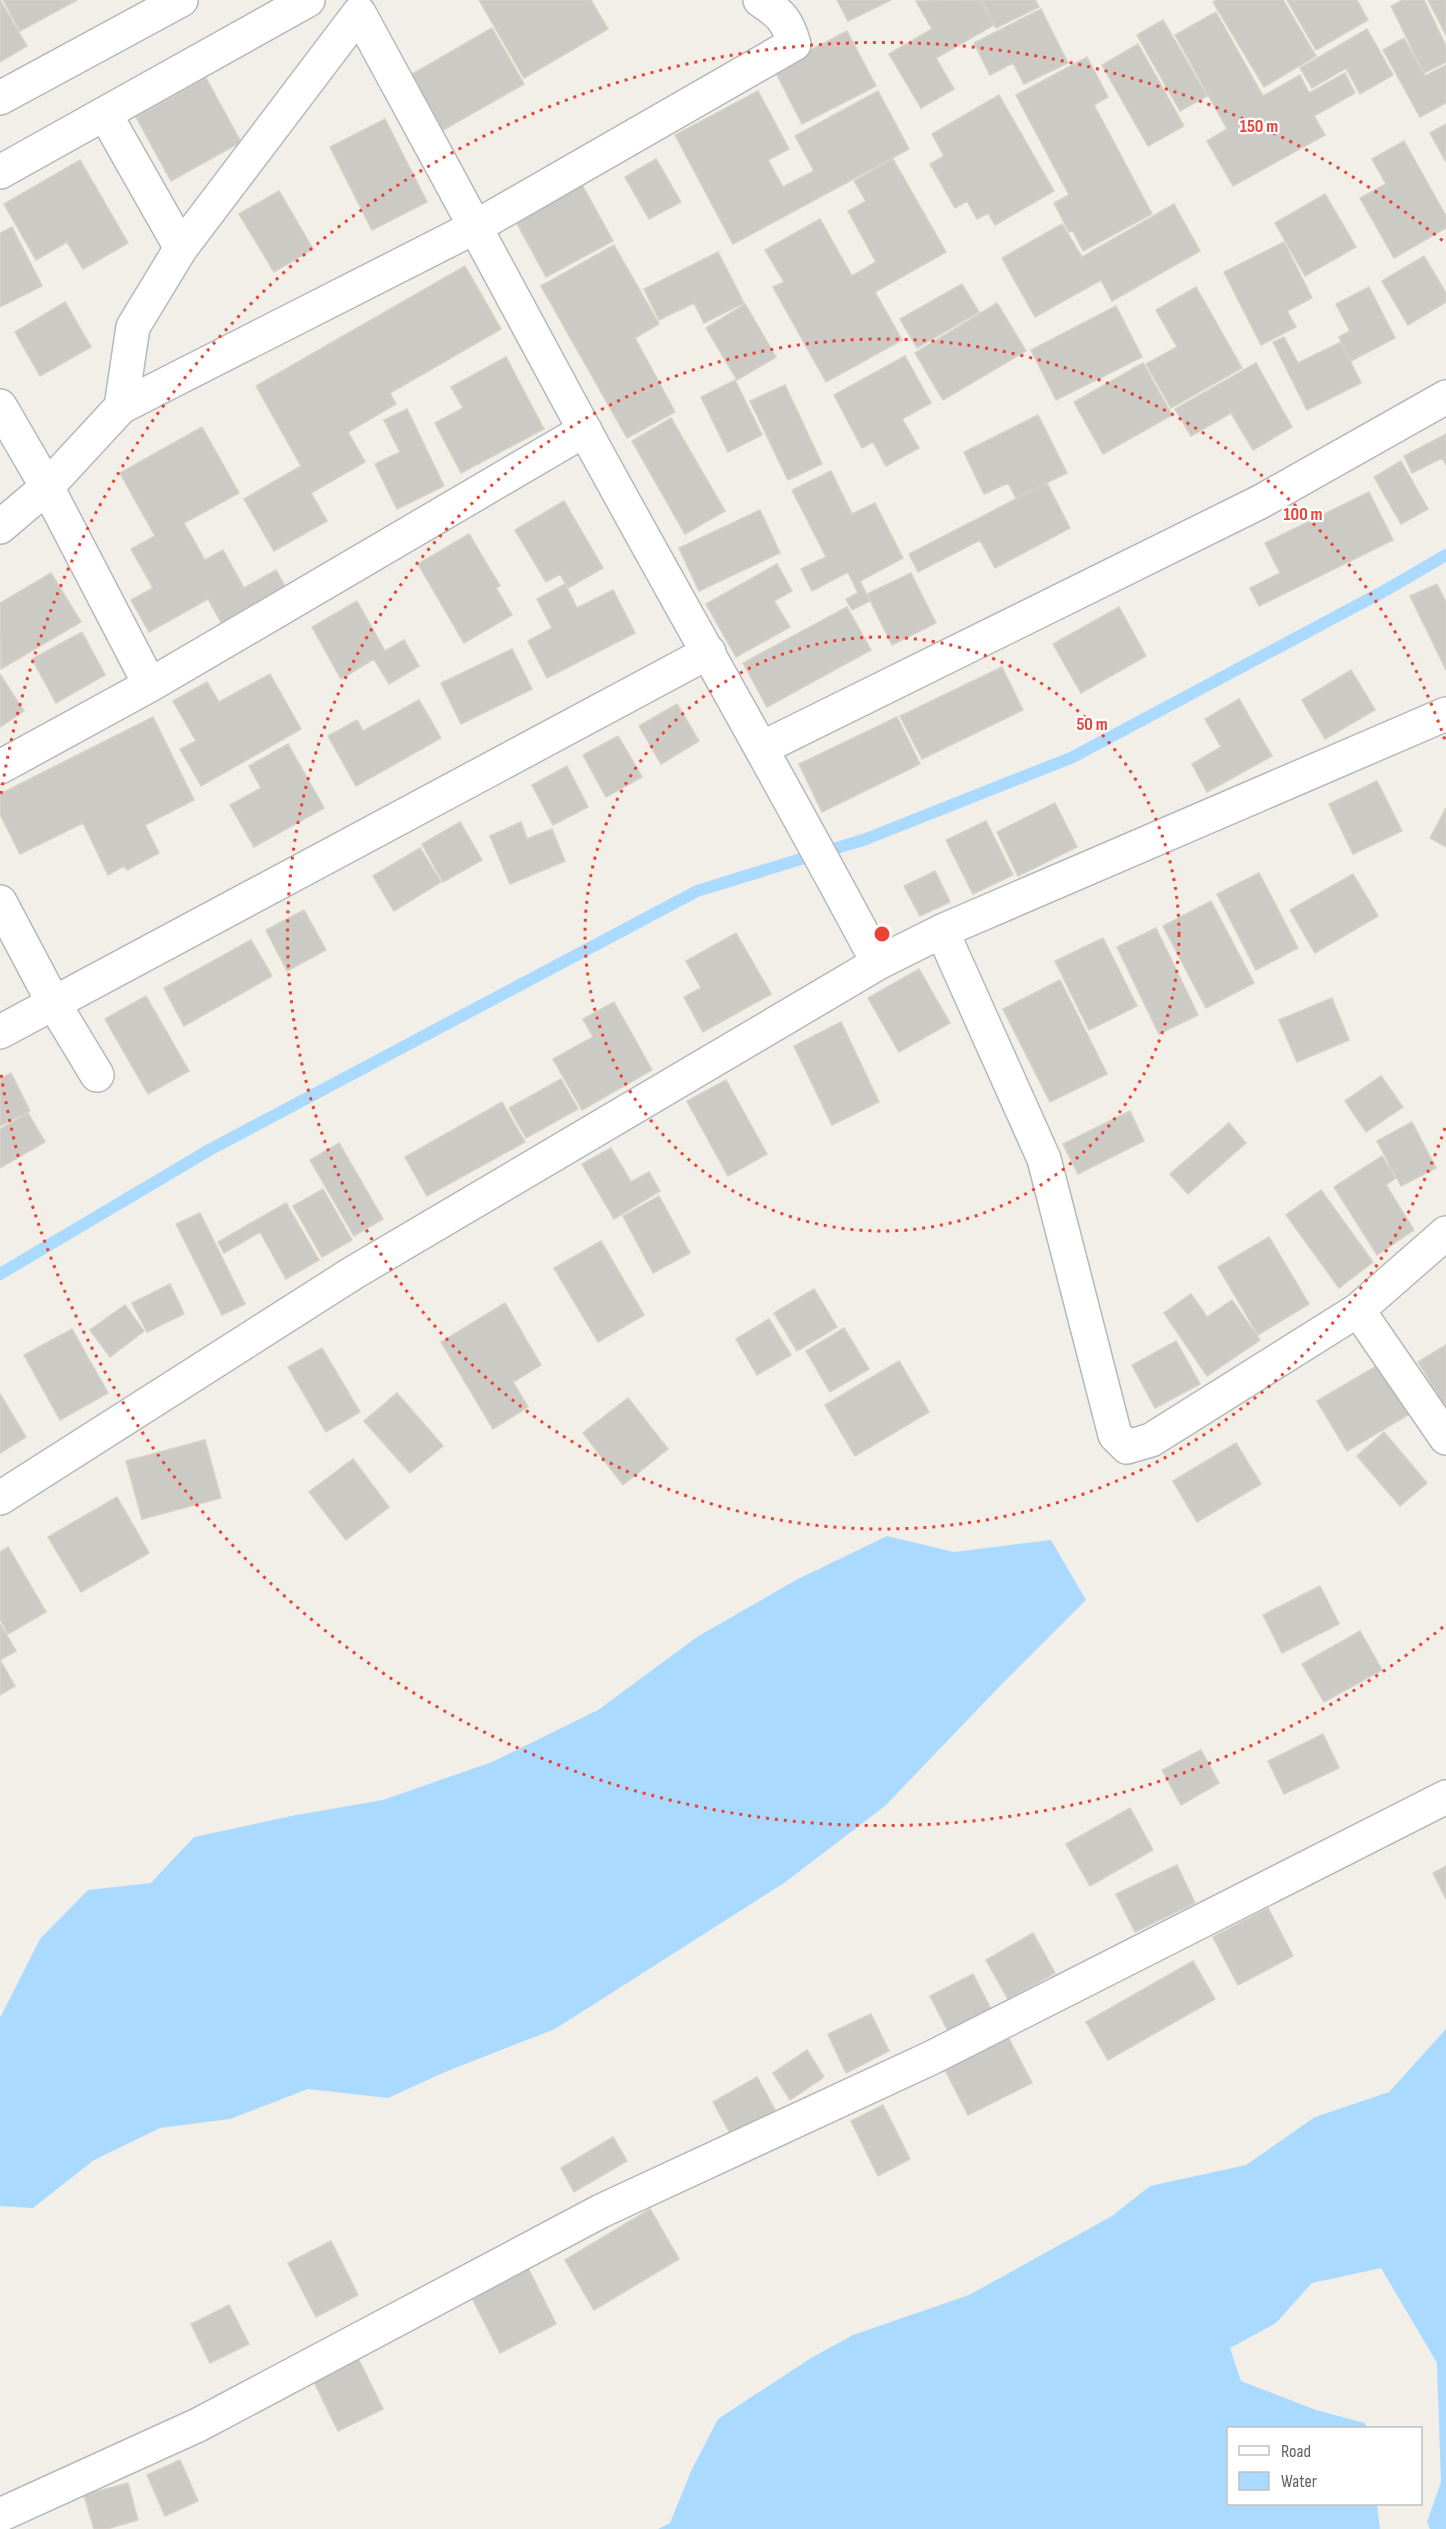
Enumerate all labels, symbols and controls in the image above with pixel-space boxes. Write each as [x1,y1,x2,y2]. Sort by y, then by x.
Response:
text: 150 m [1240,116,1278,137]
text: 100 m [1284,504,1323,525]
text: 50 m [1076,714,1108,735]
centre of rings [872,924,892,944]
legend [1227,2427,1422,2505]
text: Road [1281,2441,1311,2462]
text: Water [1281,2471,1317,2492]

